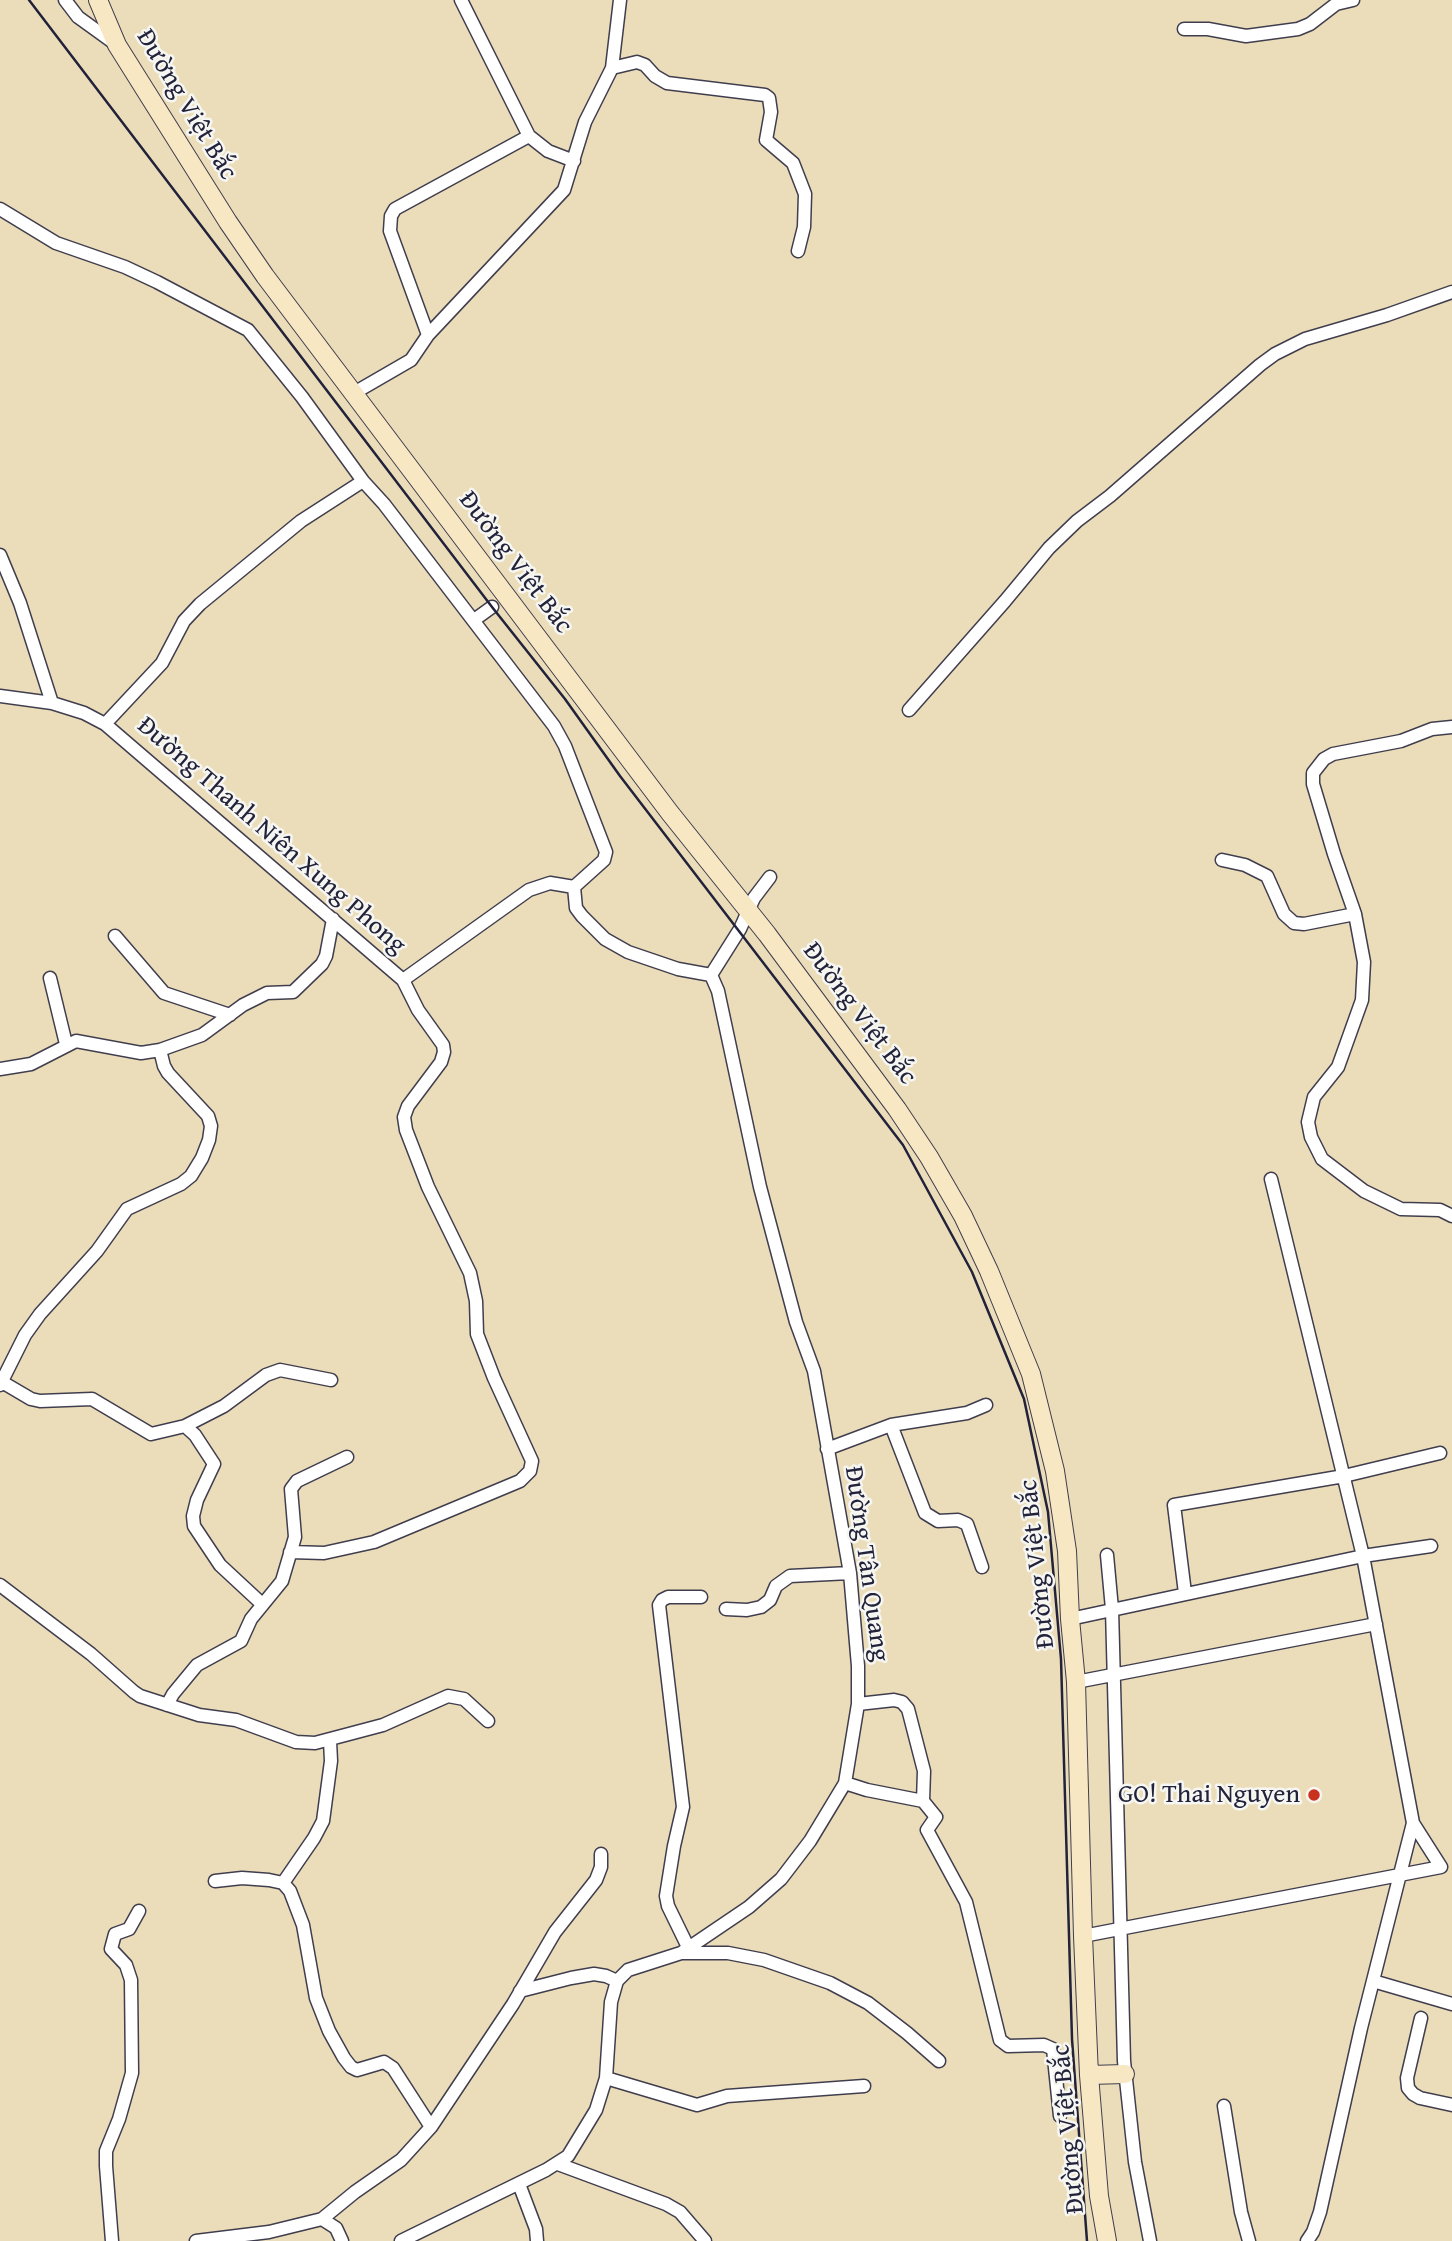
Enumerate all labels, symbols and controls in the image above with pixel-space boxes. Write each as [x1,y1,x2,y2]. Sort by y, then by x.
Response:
street label: Đường Việt Bắc [129,24,243,186]
street label: Đường Việt Bắc [451,486,579,640]
street label: Đường Thanh Niên Xung Phong [130,711,412,961]
street label: Đường Việt Bắc [795,937,923,1091]
street label: Đường Tân Quang [837,1464,895,1664]
street label: Đường Việt Bắc [1014,1478,1062,1650]
place label: GO! Thai Nguyen [1118,1779,1300,1811]
marker: GO! Thai Nguyen [1306,1787,1322,1803]
street label: Đường Việt Bắc [1046,2043,1092,2215]

